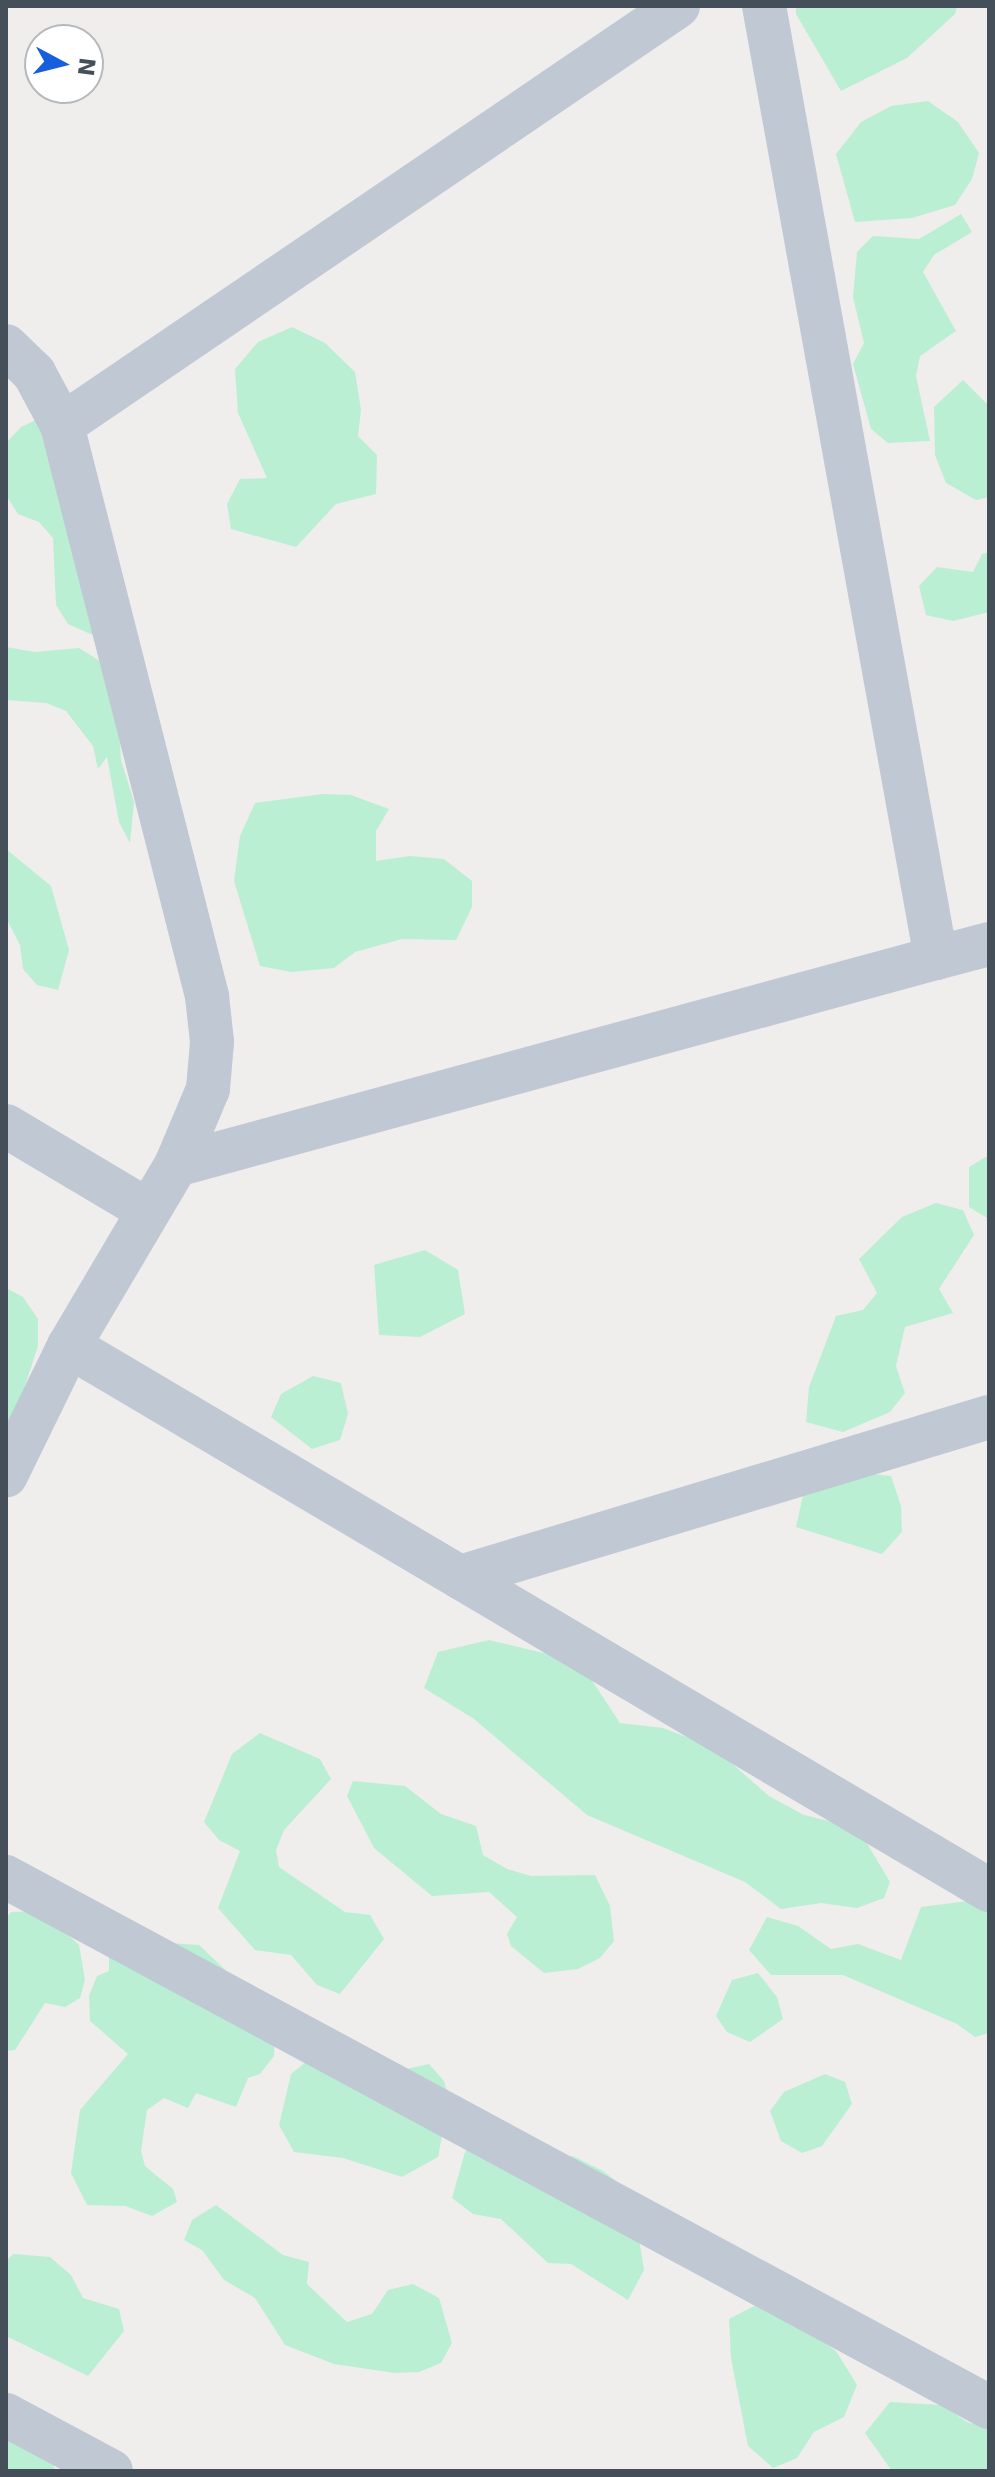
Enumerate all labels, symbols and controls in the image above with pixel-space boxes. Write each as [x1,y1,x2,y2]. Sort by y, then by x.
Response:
north arrow [24,24,104,104]
text: N [73,56,100,77]

